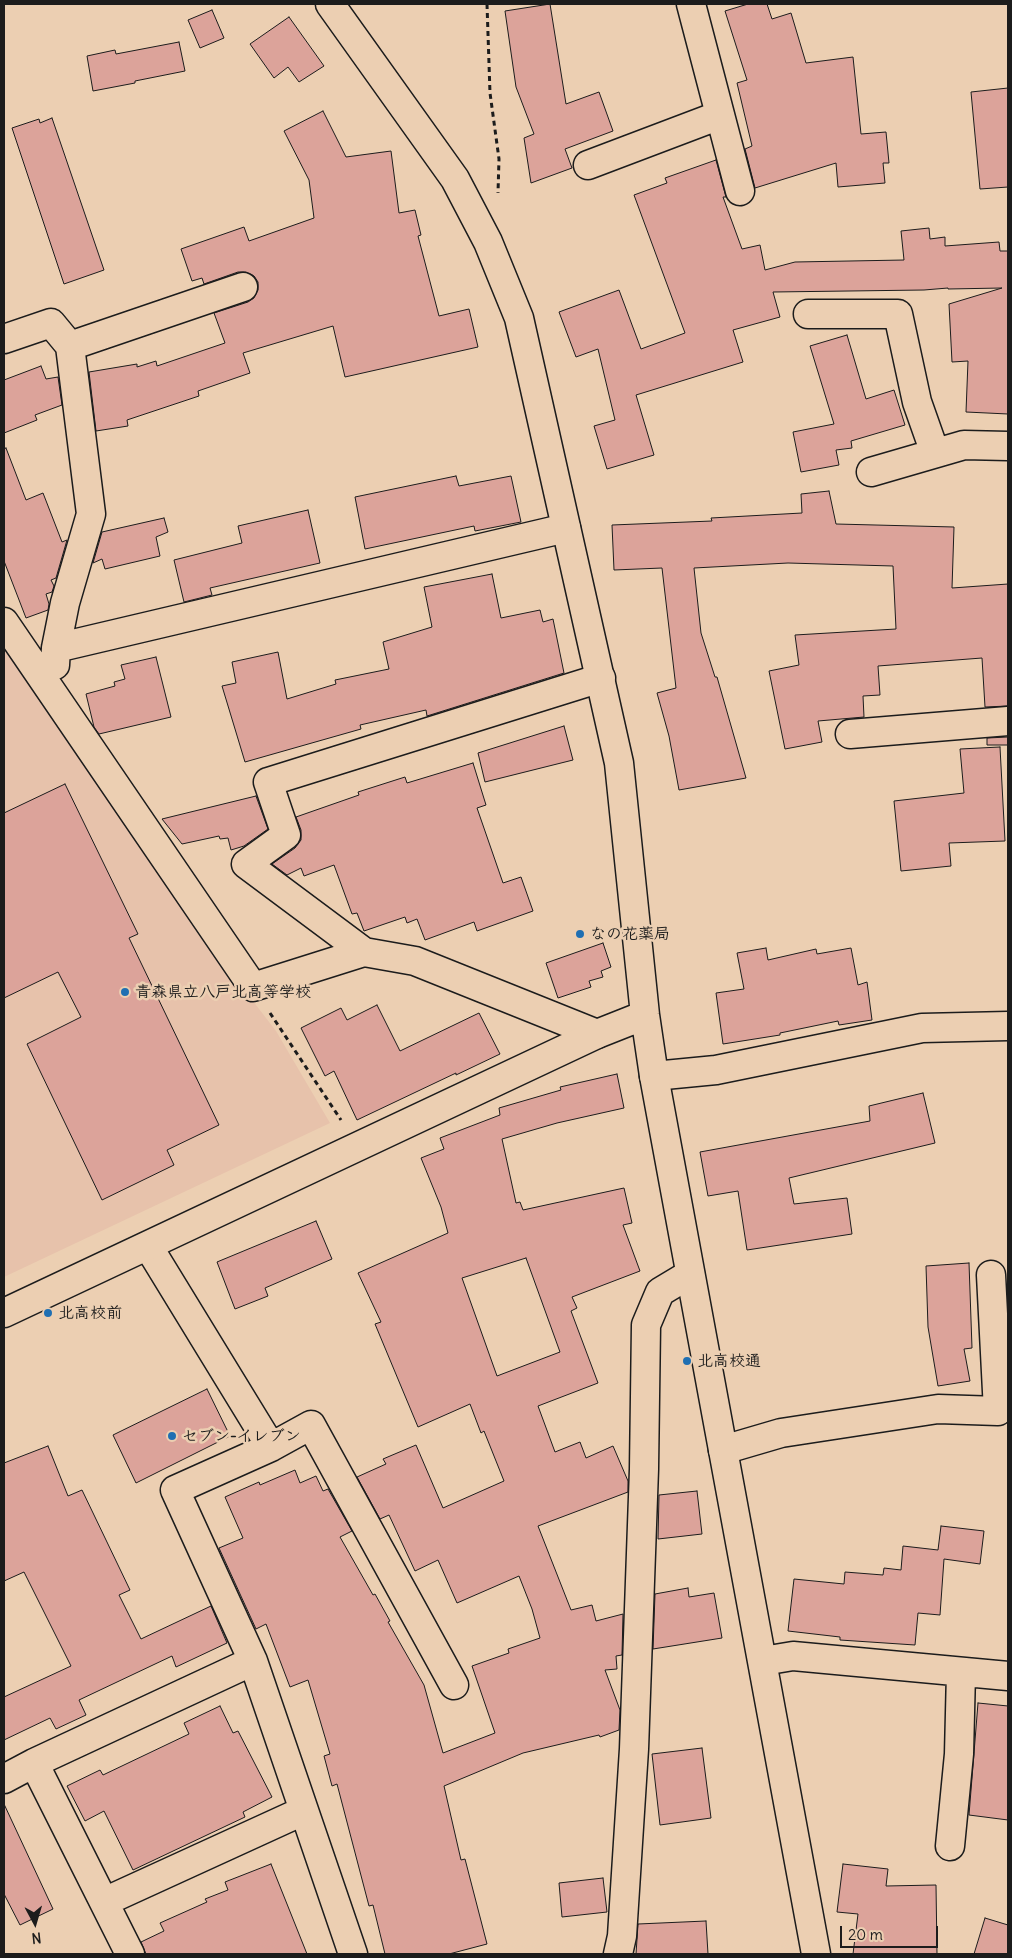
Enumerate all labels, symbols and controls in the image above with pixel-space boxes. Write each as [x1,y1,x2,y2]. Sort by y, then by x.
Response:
place label: なの花薬局 [590,924,670,944]
marker: なの花薬局 [574,928,586,940]
place label: 青森県立八戸北高等学校 [135,982,311,1002]
marker: 青森県立八戸北高等学校 [119,986,131,998]
place label: 北高校前 [58,1303,122,1323]
marker: 北高校前 [42,1307,54,1319]
place label: 北高校通 [697,1351,761,1371]
marker: 北高校通 [681,1355,693,1367]
place label: セブン-イレブン [182,1426,301,1446]
marker: セブン-イレブン [166,1430,178,1442]
north arrow [10,1898,60,1948]
scale bar [842,1916,940,1948]
text: 20 m [848,1925,883,1944]
text: N [31,1928,42,1947]

